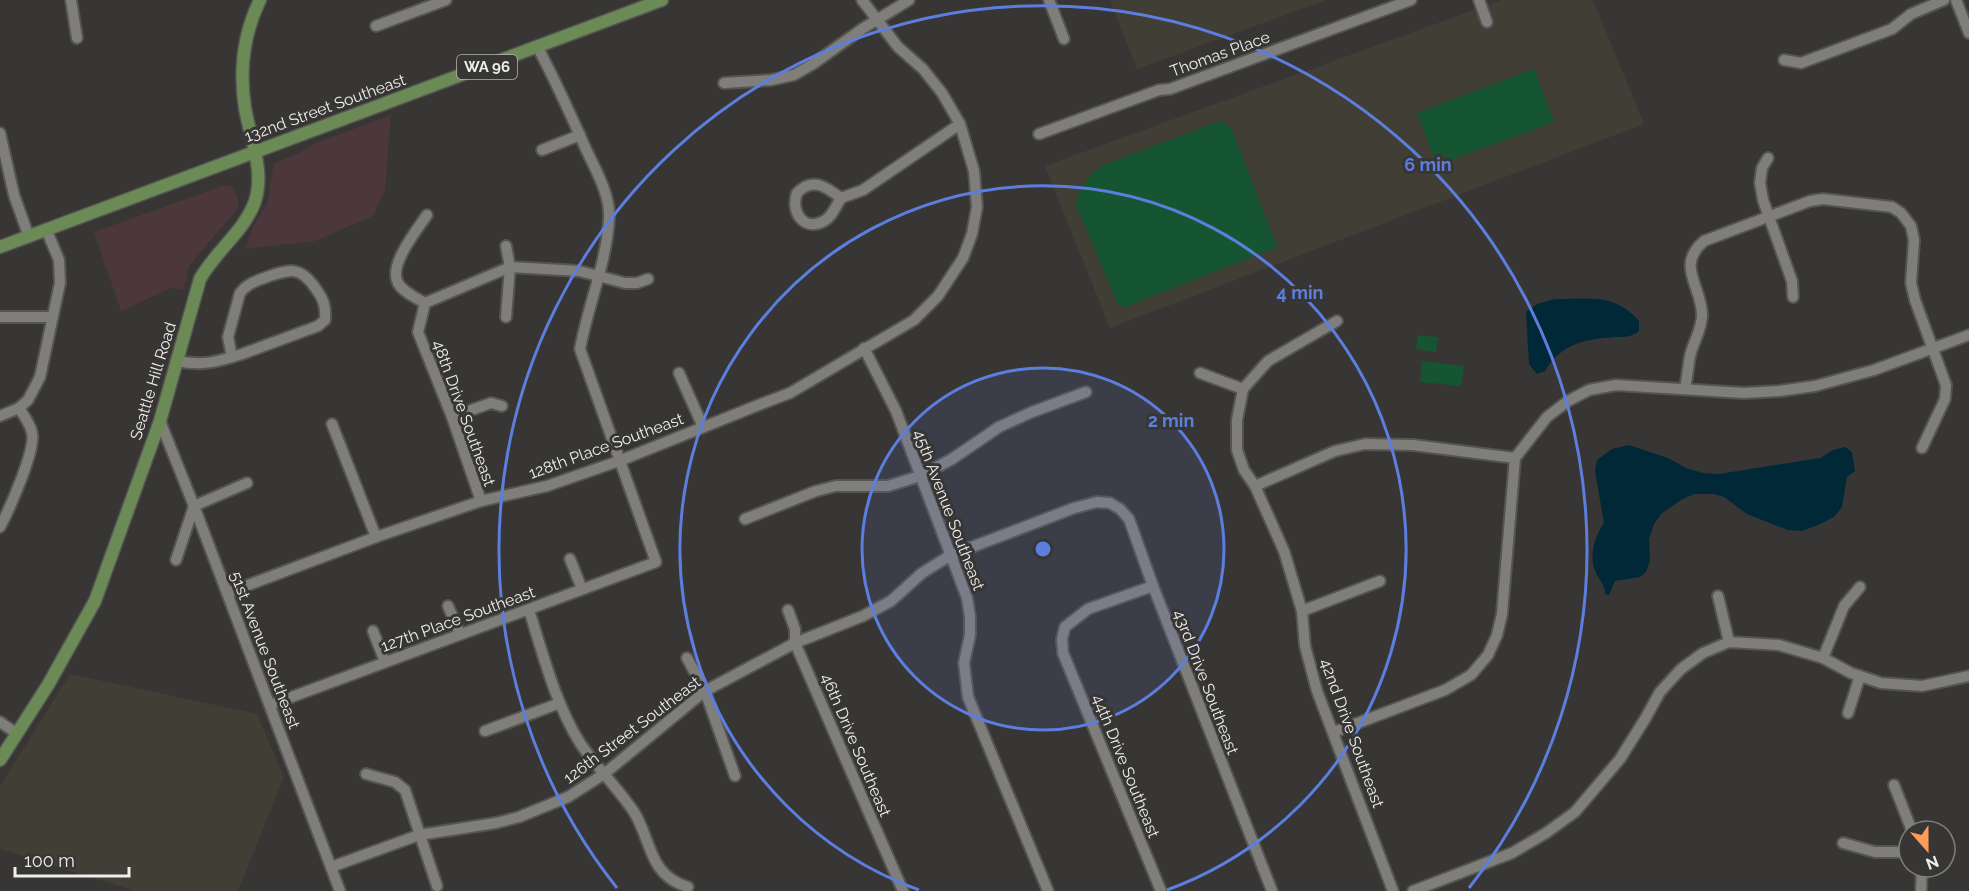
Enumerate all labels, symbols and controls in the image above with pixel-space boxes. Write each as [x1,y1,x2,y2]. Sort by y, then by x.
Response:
street label: Thomas Place [1167,27,1273,81]
road number: WA 96 [457,55,517,79]
street label: 132nd Street Southeast [242,70,409,146]
text: 6 min [1404,154,1452,175]
text: 4 min [1277,282,1323,303]
street label: Seattle Hill Road [126,320,180,442]
street label: 48th Drive Southeast [429,337,499,489]
street label: 128th Place Southeast [526,409,687,483]
text: 2 min [1148,410,1194,431]
street label: 45th Avenue Southeast [910,427,989,594]
centre of rings [1033,539,1053,559]
street label: 51st Avenue Southeast [226,569,304,732]
street label: 127th Place Southeast [378,582,538,656]
street label: 43rd Drive Southeast [1170,607,1243,758]
street label: 42nd Drive Southeast [1316,656,1388,811]
street label: 46th Drive Southeast [817,670,895,820]
street label: 126th Street Southeast [560,672,705,788]
street label: 44th Drive Southeast [1089,691,1164,841]
north arrow [1897,819,1957,879]
scale bar [15,840,129,878]
text: 100 m [24,850,75,871]
text: N [1923,851,1941,874]

